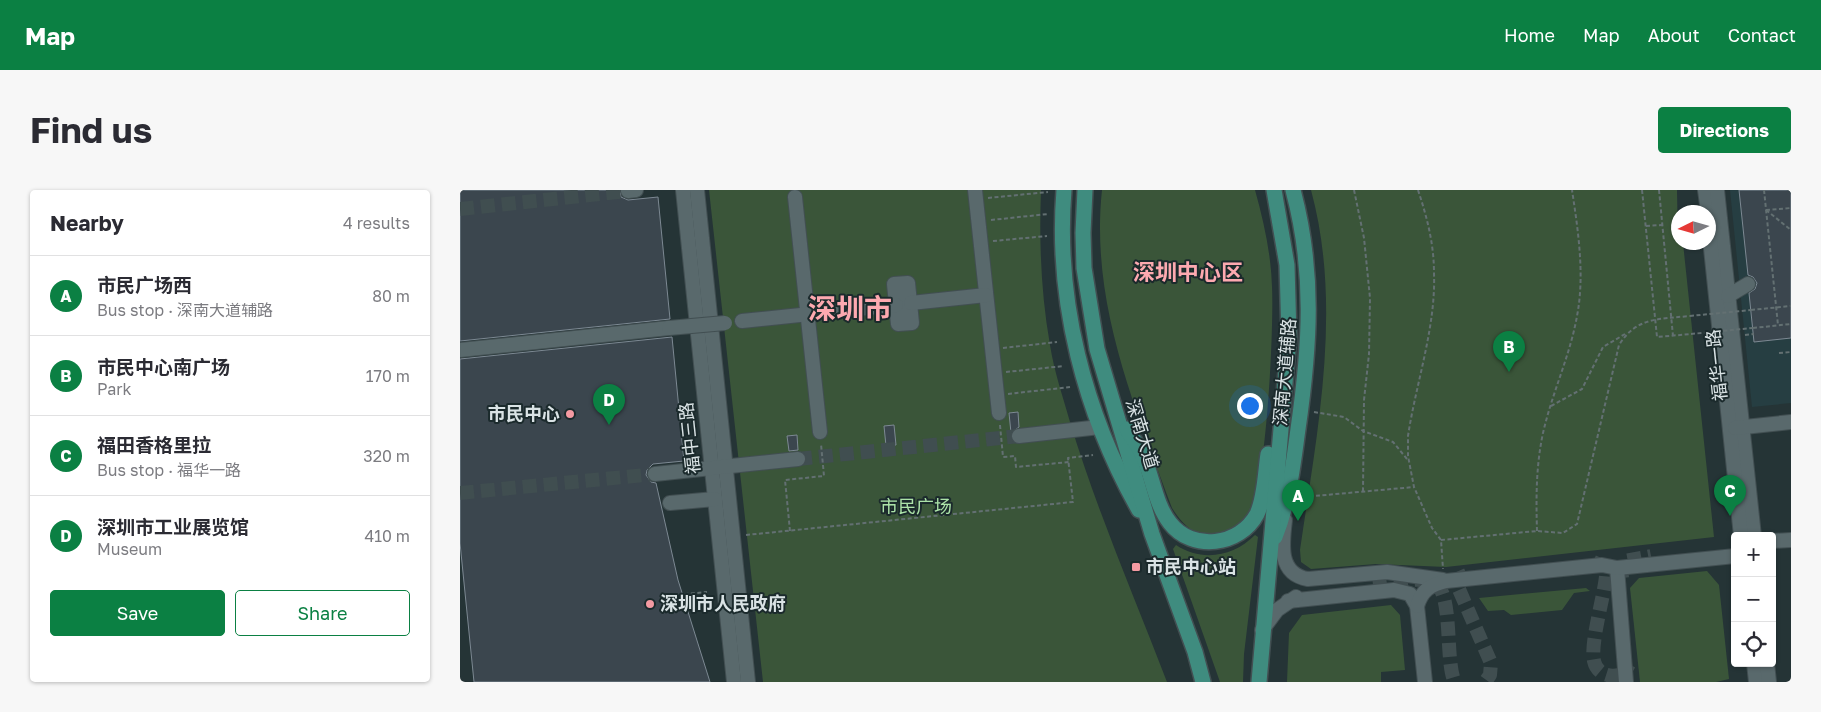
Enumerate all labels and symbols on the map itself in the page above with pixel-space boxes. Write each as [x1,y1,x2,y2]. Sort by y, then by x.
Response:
north arrow [1671,205,1716,250]
district label: 深圳中心区 [1133,258,1243,285]
district label: 深圳市 [808,292,892,325]
street label: 深南大道辅路 [1268,317,1300,427]
street label: 福华一路 [1701,328,1731,402]
pin: B [1493,331,1525,372]
pin: D [593,384,625,425]
your location [1237,393,1263,419]
street label: 深南大道 [1122,396,1164,471]
street label: 福中三路 [674,401,704,475]
place label: 市民中心 [488,402,560,424]
marker: 市民中心 [564,408,576,420]
pin: C [1714,475,1746,516]
pin: A [1282,480,1314,521]
park label: 市民广场 [880,495,952,517]
place label: 市民中心站 [1146,555,1236,577]
marker: 市民中心站 [1130,561,1142,573]
place label: 深圳市人民政府 [660,592,786,614]
marker: 深圳市人民政府 [644,598,656,610]

